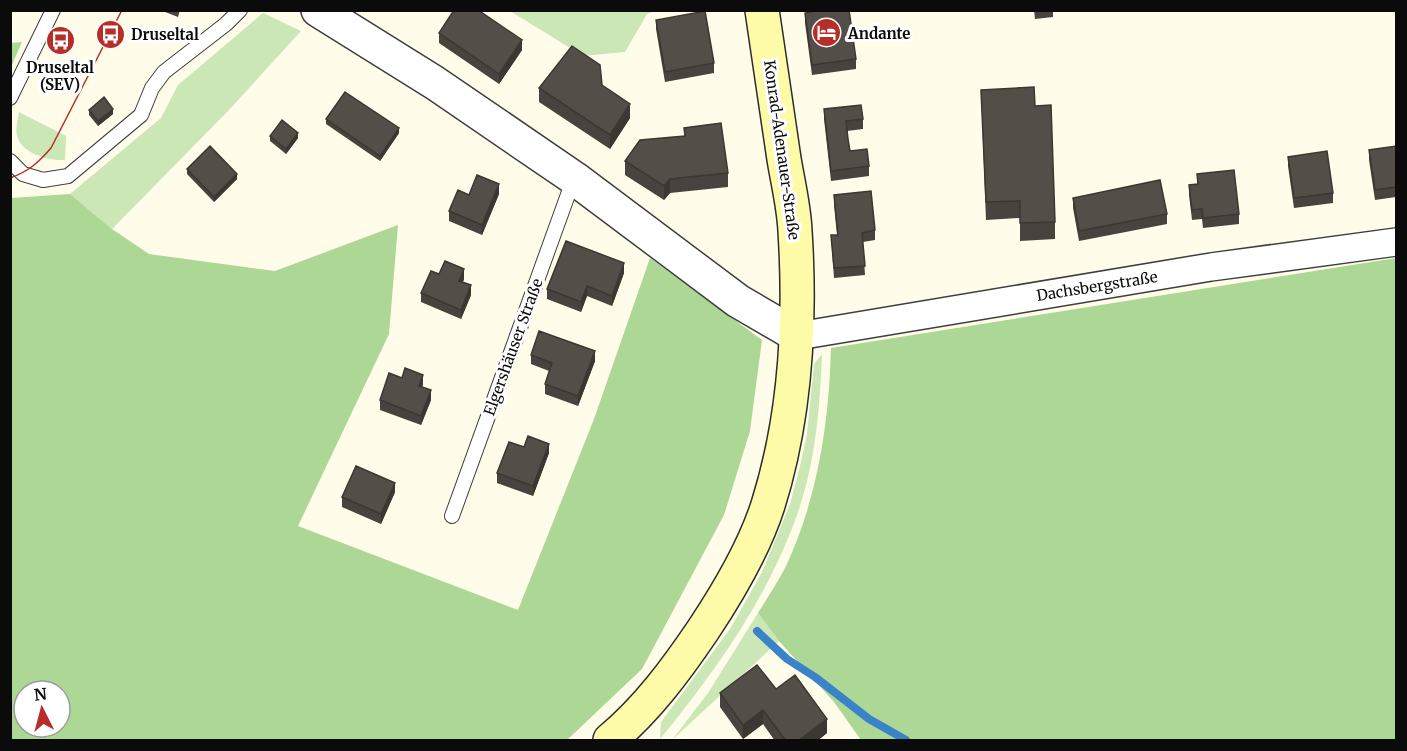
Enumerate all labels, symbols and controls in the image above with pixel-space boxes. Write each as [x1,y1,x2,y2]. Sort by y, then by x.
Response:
hotel icon: Andante [811,17,843,49]
bus stop icon: Druseltal [94,18,126,50]
bus stop icon: Druseltal (SEV) [44,24,76,56]
place label: Andante [847,24,910,43]
place label: Druseltal [131,25,199,44]
place label: Druseltal (SEV) [26,58,94,94]
street label: Konrad-Adenauer-Straße [760,59,804,241]
street label: Dachsbergstraße [1035,267,1159,305]
street label: Elgershäuser Straße [479,276,547,418]
north arrow [12,679,72,739]
text: N [33,683,48,705]

